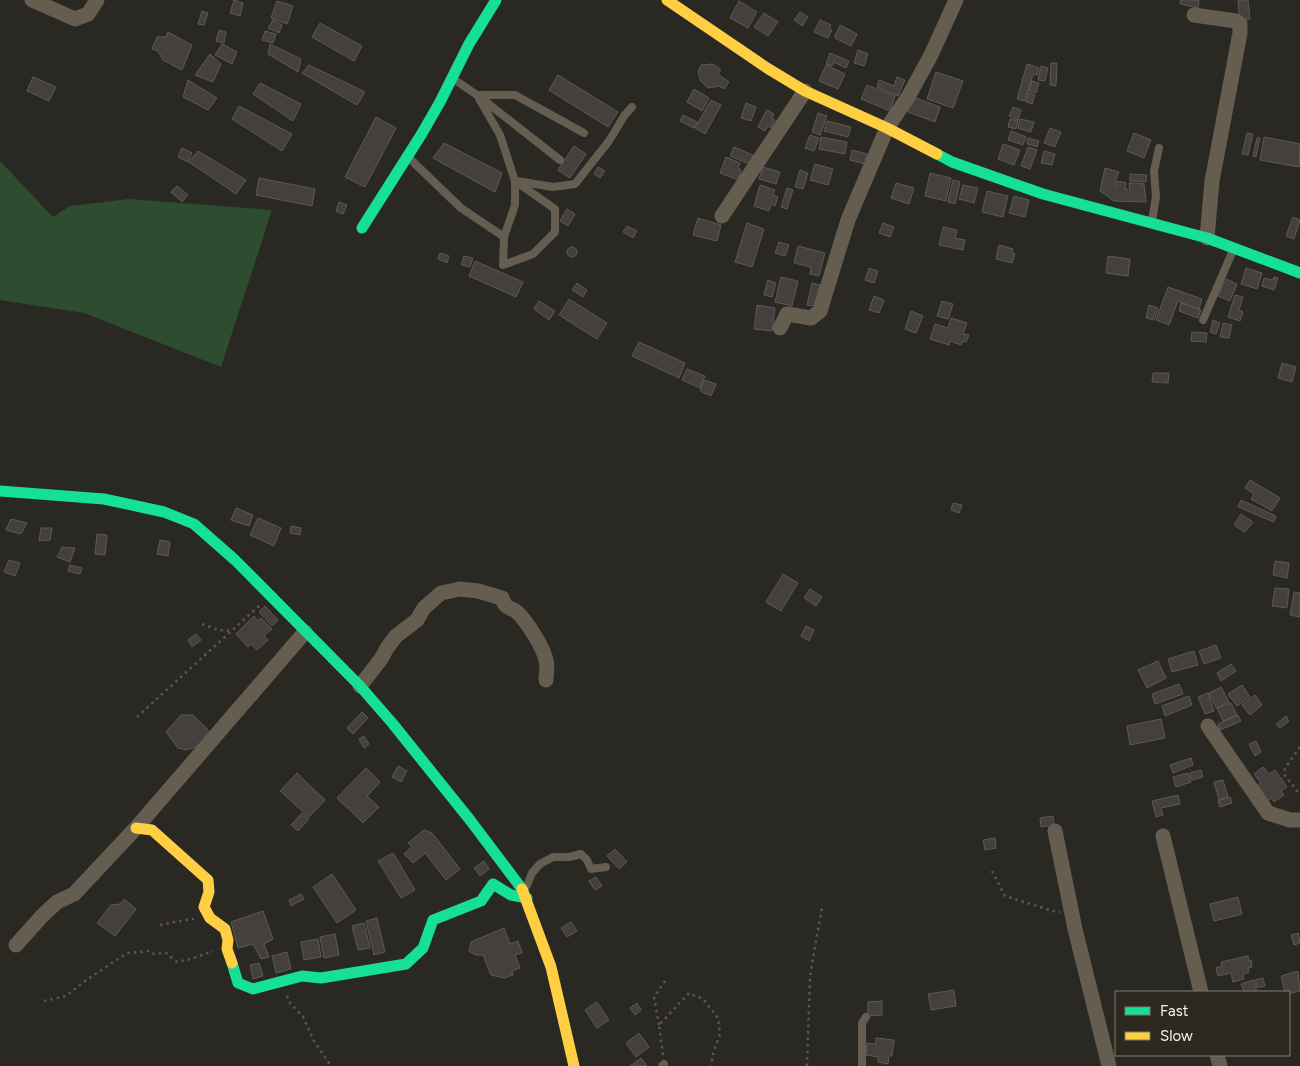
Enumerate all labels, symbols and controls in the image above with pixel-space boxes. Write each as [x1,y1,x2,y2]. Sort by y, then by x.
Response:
legend [1115,991,1290,1056]
text: Fast [1160,1002,1189,1020]
text: Slow [1160,1027,1193,1045]

